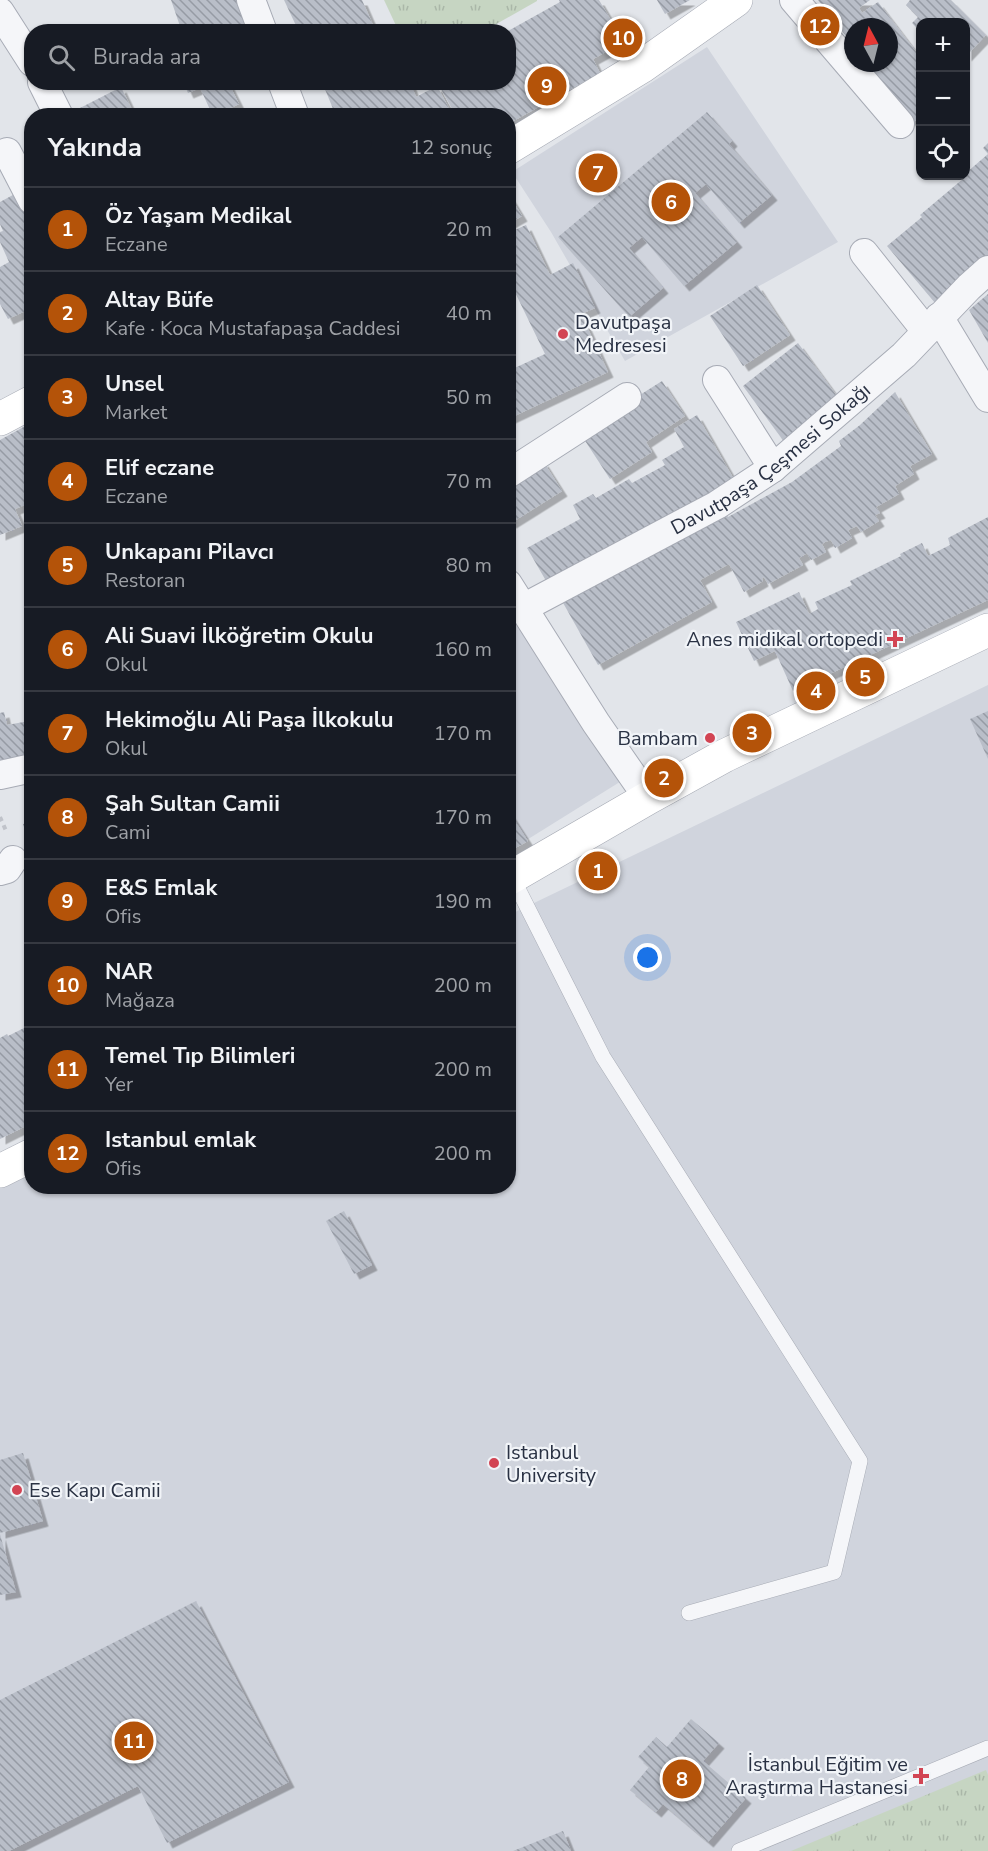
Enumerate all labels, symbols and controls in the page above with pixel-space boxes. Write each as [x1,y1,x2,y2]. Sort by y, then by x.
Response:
pin: 12 [800,3,840,48]
pin: 10 [604,15,642,60]
north arrow [844,18,898,72]
map controls [916,18,970,180]
button: + [916,18,970,72]
search box [24,24,516,90]
icon: search [45,41,78,74]
text: Burada ara [93,42,201,72]
pin: 9 [528,64,566,109]
button: − [916,72,970,126]
button: locate [916,126,970,180]
text: Yakında [48,130,142,165]
text: 12 sonuç [410,134,492,161]
pin: 7 [578,150,618,195]
pin: 6 [652,180,690,224]
text: Öz Yaşam Medikal [105,201,291,231]
text: 1 [62,216,74,243]
text: 20 m [446,216,492,243]
text: Eczane [105,231,168,258]
text: Altay Büfe [105,285,214,315]
text: 2 [62,300,74,327]
text: 40 m [446,300,492,327]
place label: Davutpaşa Medresesi [575,309,671,359]
text: Kafe · Koca Mustafapaşa Caddesi [105,315,400,342]
marker: Davutpaşa Medresesi [556,327,570,341]
text: Unsel [105,369,164,399]
street label: Davutpaşa Çeşmesi Sokağı [666,377,876,541]
text: 3 [62,384,74,411]
text: 50 m [446,384,492,411]
text: Market [105,399,167,426]
text: Elif eczane [105,453,214,483]
text: 4 [62,468,74,495]
text: 70 m [446,468,492,495]
text: Eczane [105,483,168,510]
text: Unkapanı Pilavcı [105,537,274,567]
text: 5 [62,552,74,579]
text: 80 m [446,552,492,579]
text: Restoran [105,567,185,594]
text: Ali Suavi İlköğretim Okulu [105,621,374,651]
place label: Anes midikal ortopedi [686,626,883,653]
marker: Anes midikal ortopedi [888,632,902,646]
text: 6 [62,636,74,663]
text: 160 m [434,636,492,663]
text: Okul [105,651,147,678]
pin: 5 [846,654,884,700]
pin: 4 [796,668,836,714]
text: Hekimoğlu Ali Paşa İlkokulu [105,705,394,735]
pin: 3 [732,710,771,756]
text: 7 [62,720,74,747]
text: 170 m [434,720,492,747]
place label: Bambam [617,725,698,752]
marker: Bambam [703,731,717,745]
text: Okul [105,735,147,762]
pin: 2 [644,756,684,800]
text: Şah Sultan Camii [105,789,280,819]
text: 8 [62,804,74,831]
text: 170 m [434,804,492,831]
text: Cami [105,819,151,846]
pin: 1 [578,848,618,894]
text: E&S Emlak [105,873,217,903]
text: 9 [62,888,74,915]
text: 190 m [434,888,492,915]
text: Ofis [105,903,141,930]
your location [633,943,662,972]
text: NAR [105,957,153,987]
text: 10 [56,972,80,999]
text: 200 m [434,972,492,999]
text: Mağaza [105,987,175,1014]
text: Temel Tıp Bilimleri [105,1041,295,1071]
text: 11 [56,1056,80,1083]
text: 200 m [434,1056,492,1083]
text: Yer [105,1071,133,1098]
text: Istanbul emlak [105,1125,256,1155]
text: 12 [56,1140,80,1167]
text: 200 m [434,1140,492,1167]
text: Ofis [105,1155,141,1182]
place label: Istanbul University [506,1439,597,1489]
marker: Istanbul University [487,1456,501,1470]
place label: Ese Kapı Camii [29,1477,161,1504]
marker: Ese Kapı Camii [10,1483,24,1497]
pin: 11 [114,1718,154,1764]
place label: İstanbul Eğitim ve Araştırma Hastanesi [725,1751,908,1801]
pin: 8 [662,1756,702,1802]
marker: İstanbul Eğitim ve Araştırma Hastanesi [912,1767,930,1785]

